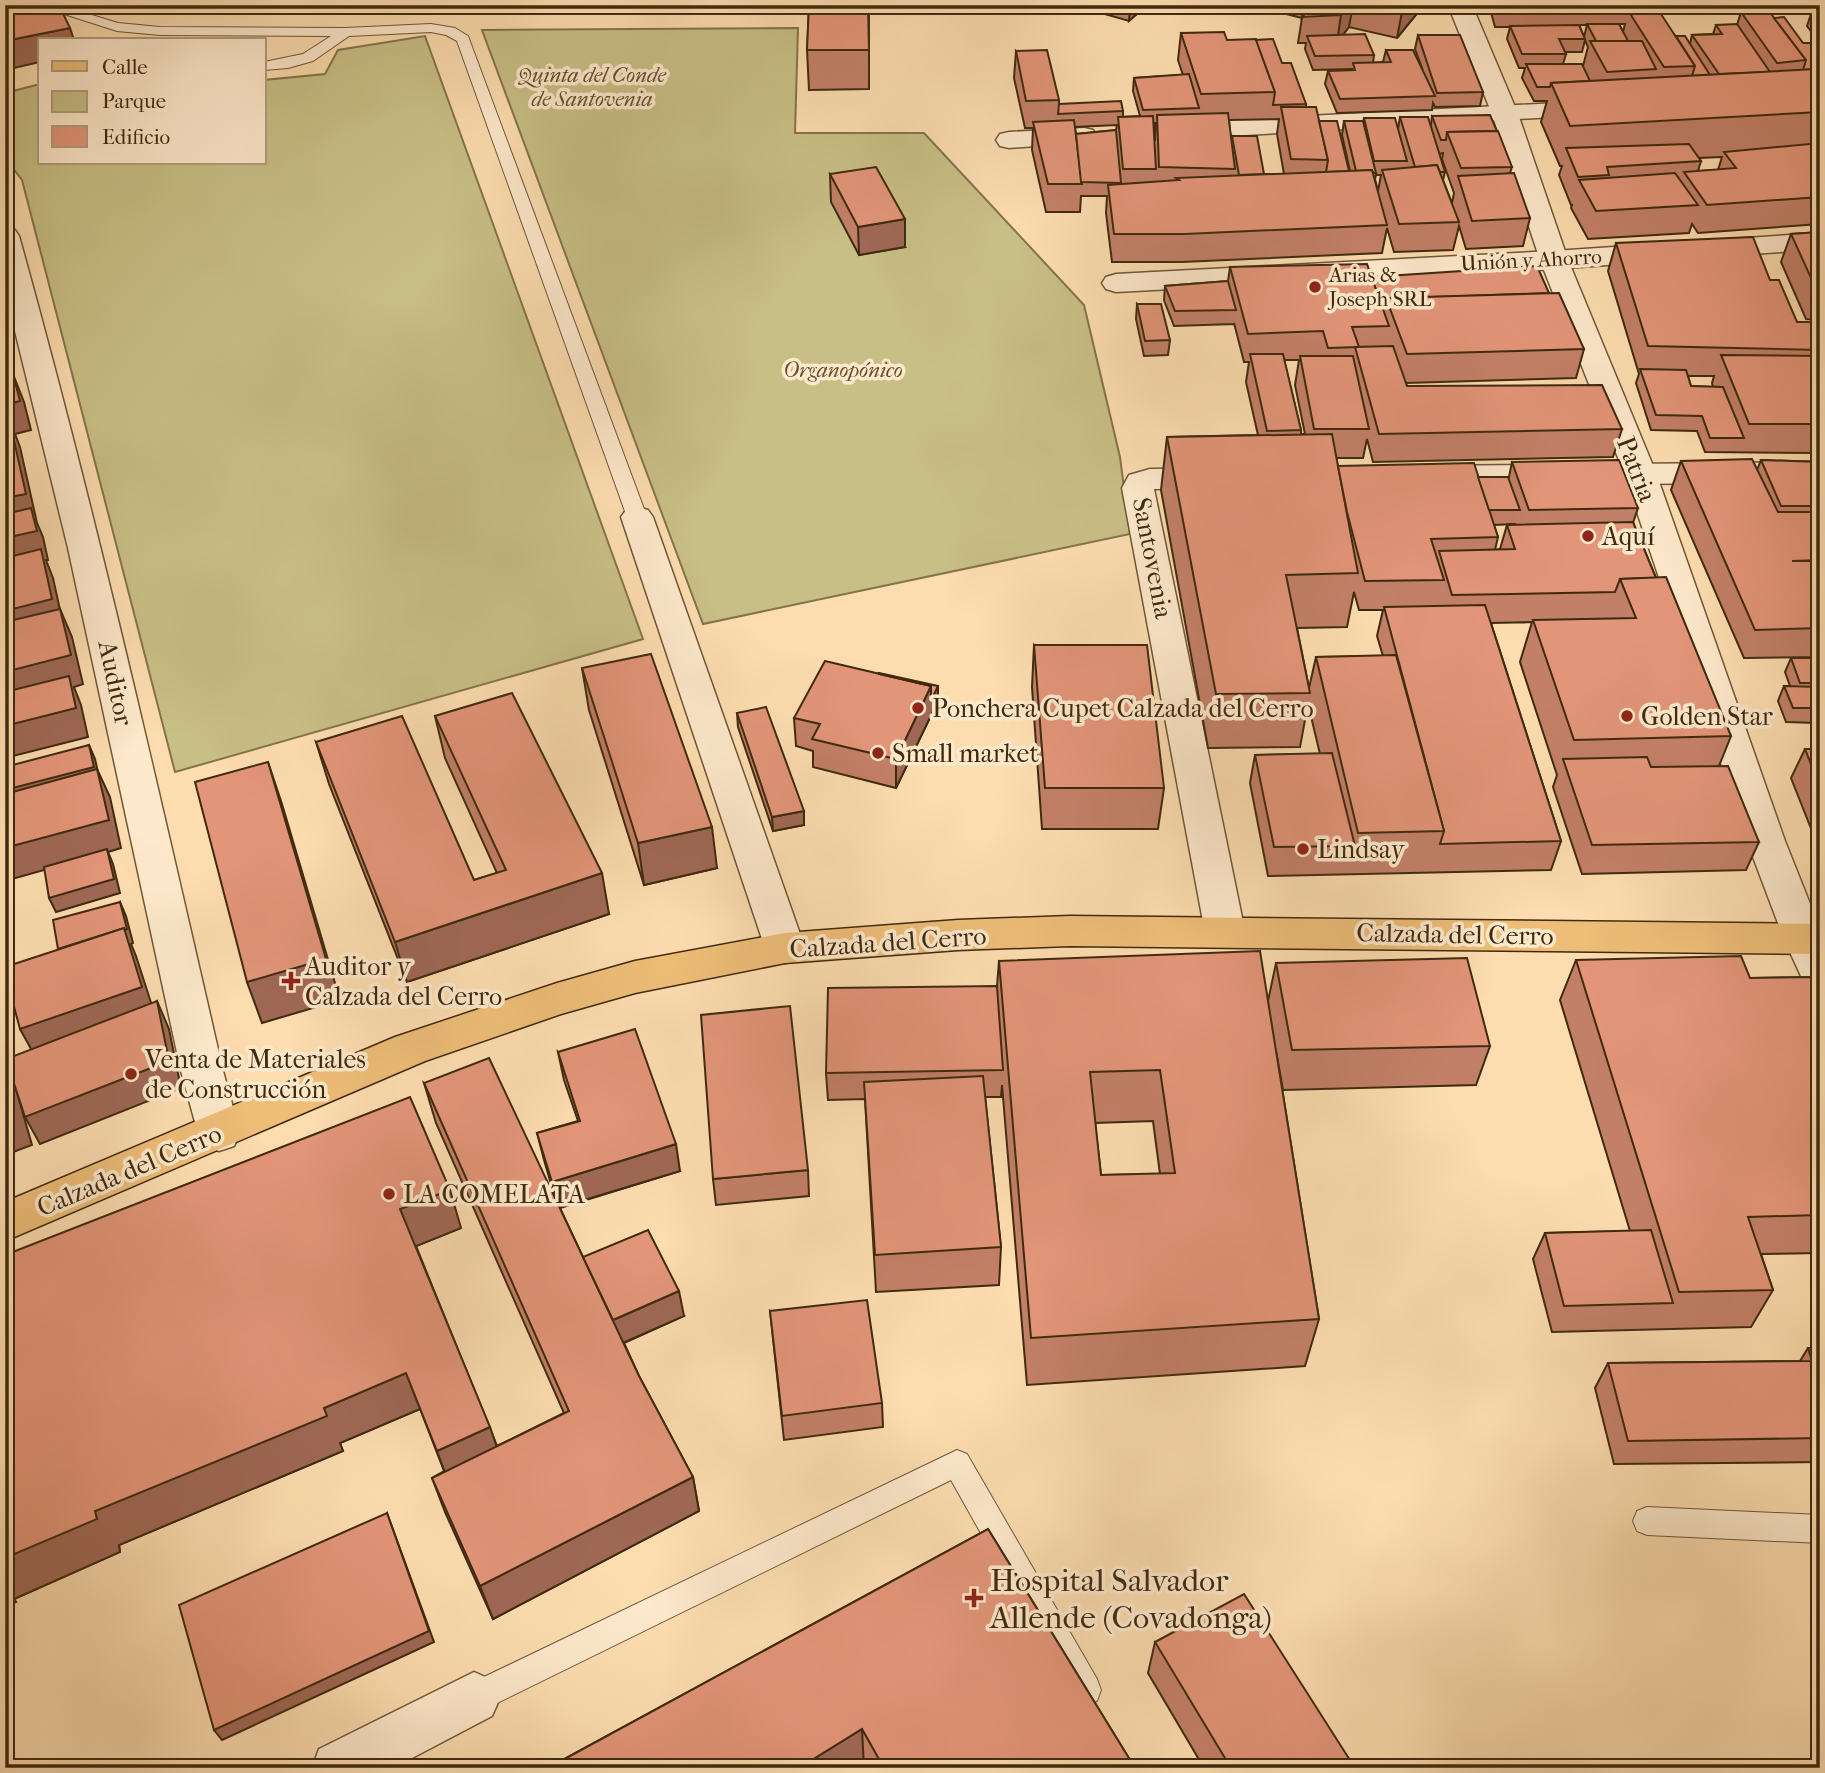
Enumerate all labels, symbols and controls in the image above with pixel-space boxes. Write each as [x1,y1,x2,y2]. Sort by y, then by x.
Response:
legend [38,38,266,164]
text: Calle [102,55,148,79]
park label: Quinta del Conde de Santovenia [517,63,667,111]
text: Parque [102,89,166,113]
text: Edificio [102,125,170,149]
street label: Unión y Ahorro [1460,244,1602,276]
place label: Arias & Joseph SRL [1327,263,1432,311]
marker: Arias & Joseph SRL [1307,279,1323,295]
park label: Organopónico [783,358,903,382]
street label: Patria [1610,432,1663,507]
street label: Santovenia [1126,495,1180,622]
place label: Aquí [1601,521,1655,552]
marker: Aquí [1580,528,1596,544]
street label: Auditor [91,637,140,728]
place label: Ponchera Cupet Calzada del Cerro [932,693,1314,724]
marker: Ponchera Cupet Calzada del Cerro [910,700,926,716]
place label: Golden Star [1641,701,1773,732]
marker: Golden Star [1619,708,1635,724]
place label: Small market [892,738,1039,769]
marker: Small market [870,745,886,761]
place label: Lindsay [1317,834,1406,865]
marker: Lindsay [1295,841,1311,857]
street label: Calzada del Cerro [1356,917,1554,952]
street label: Calzada del Cerro [789,920,987,965]
place label: Auditor y Calzada del Cerro [304,951,502,1012]
marker: Auditor y Calzada del Cerro [283,973,299,989]
place label: Venta de Materiales de Construcción [144,1044,366,1105]
marker: Venta de Materiales de Construcción [123,1066,139,1082]
street label: Calzada del Cerro [32,1118,226,1223]
place label: LA COMELATA [403,1179,586,1210]
marker: LA COMELATA [381,1186,397,1202]
place label: Hospital Salvador Allende (Covadonga) [988,1562,1272,1636]
marker: Hospital Salvador Allende (Covadonga) [964,1588,984,1608]

